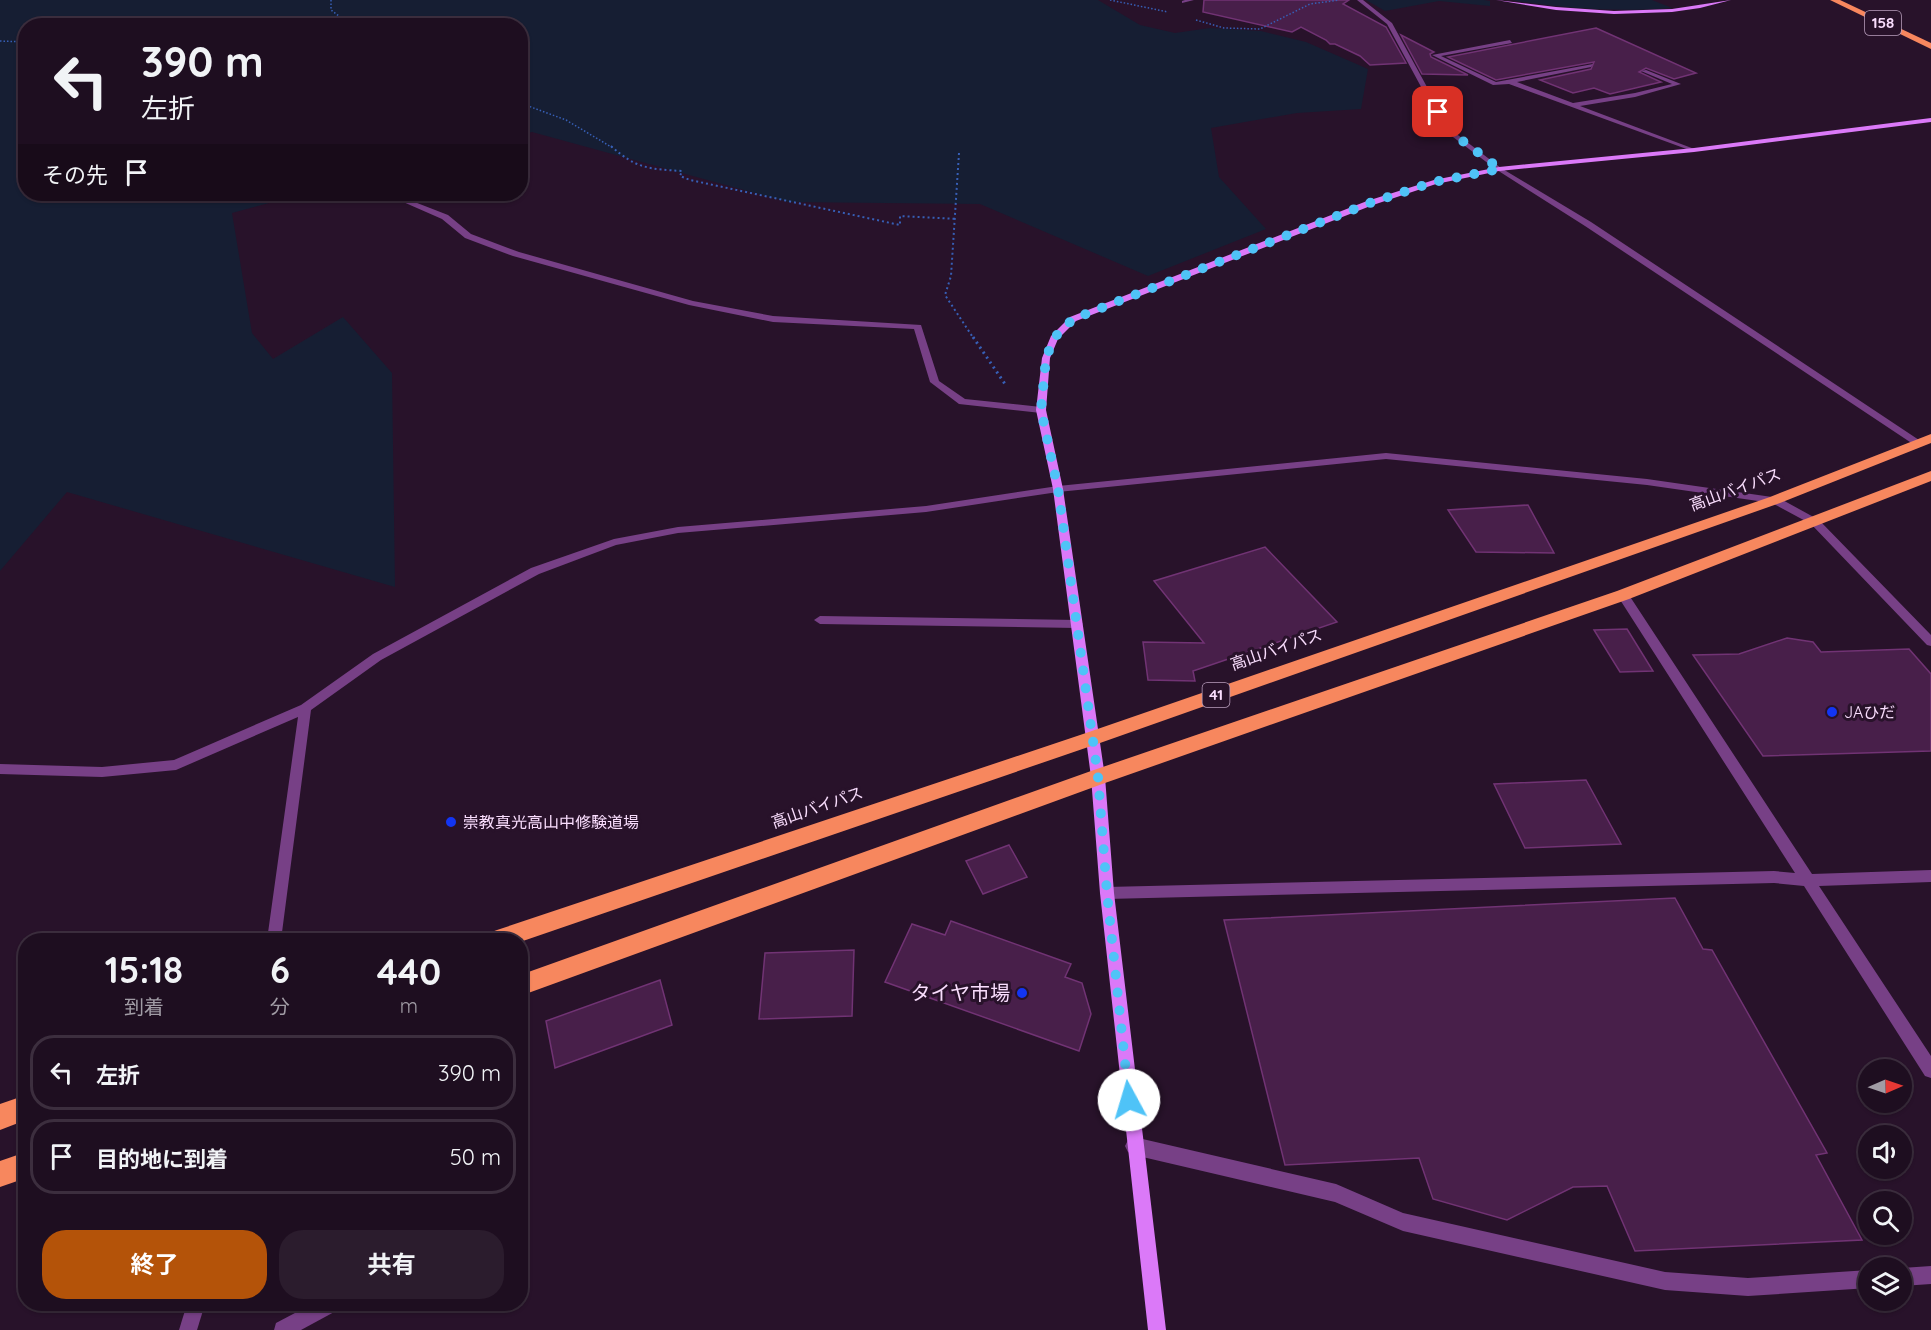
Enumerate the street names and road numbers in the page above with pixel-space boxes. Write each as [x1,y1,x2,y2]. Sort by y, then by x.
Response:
road number: 158 [1865,11,1901,35]
street label: 高山バイパス [1687,463,1783,515]
street label: 高山バイパス [1228,624,1324,674]
road number: 41 [1202,683,1230,707]
street label: 高山バイパス [769,782,865,832]

